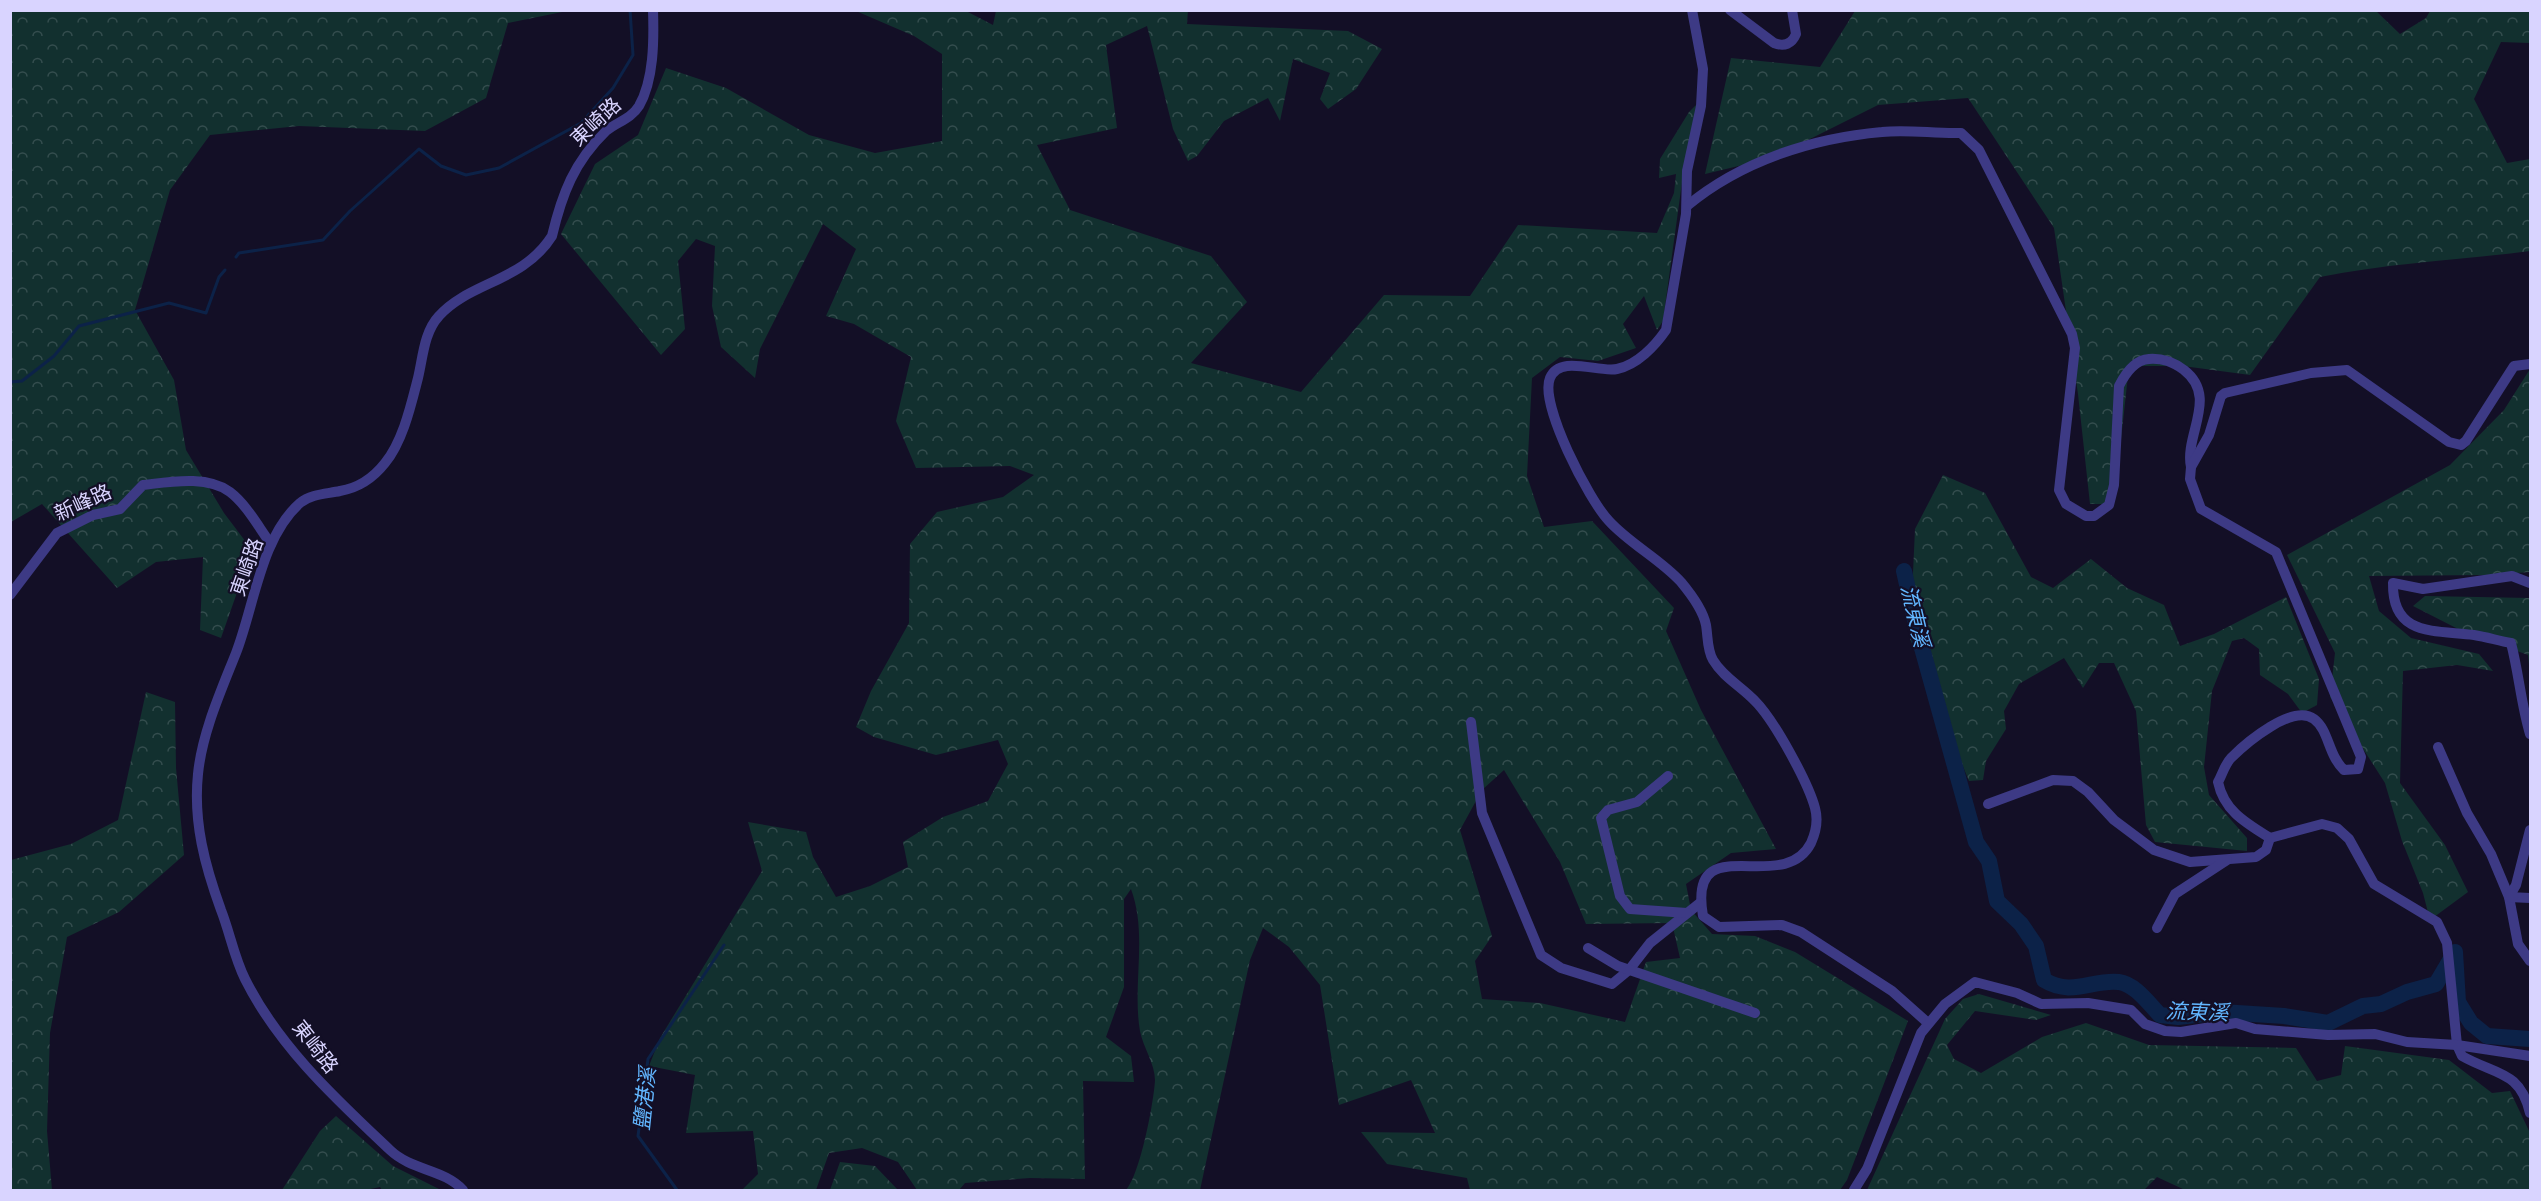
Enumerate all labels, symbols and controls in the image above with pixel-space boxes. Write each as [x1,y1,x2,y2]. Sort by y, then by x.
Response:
street label: 東崎路 [566,93,626,151]
street label: 新峰路 [51,480,115,526]
street label: 東崎路 [226,535,268,599]
water label: 流東溪 [1896,583,1934,652]
water label: 流東溪 [2165,999,2232,1025]
street label: 東崎路 [287,1016,343,1078]
water label: 鹽港溪 [630,1063,661,1132]

